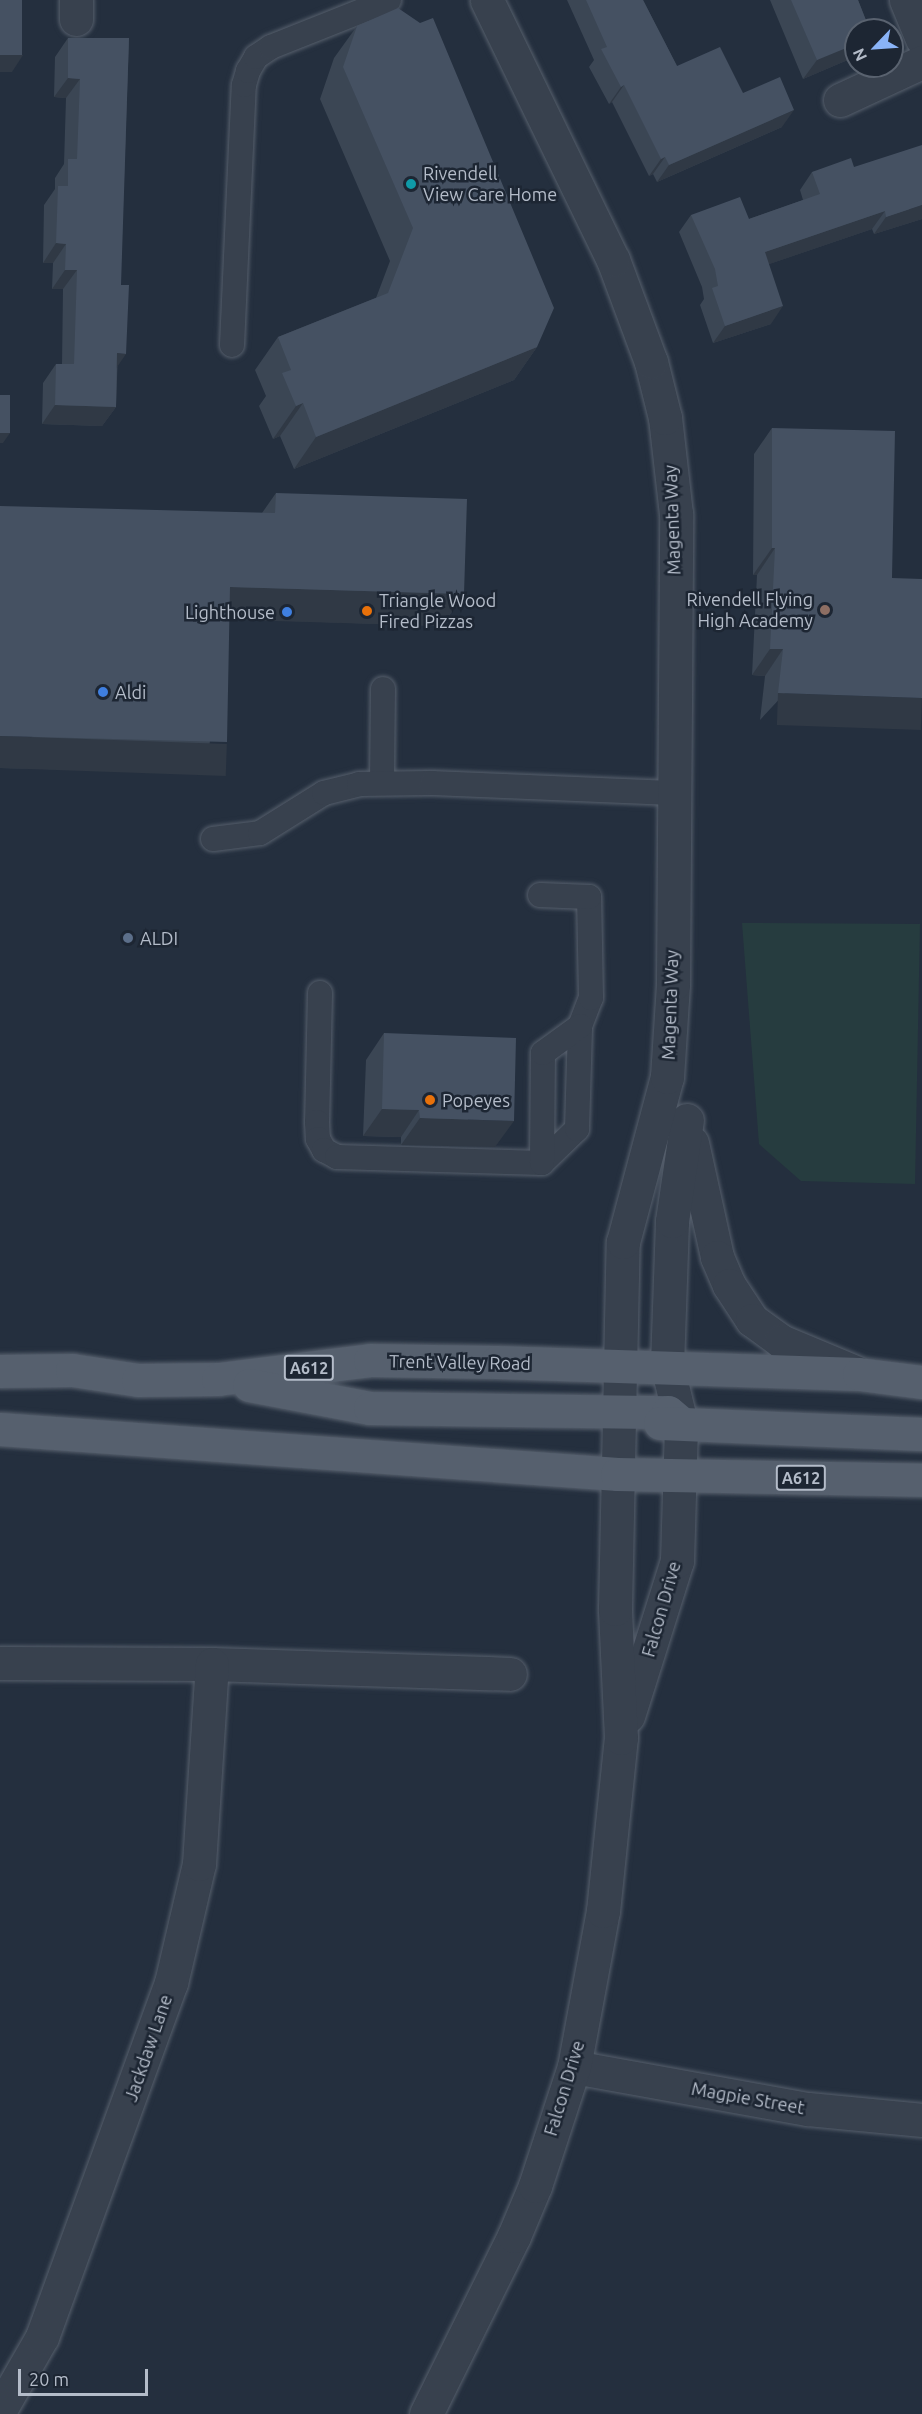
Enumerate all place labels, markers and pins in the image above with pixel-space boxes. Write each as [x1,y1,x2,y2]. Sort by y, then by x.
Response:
place label: Rivendell View Care Home [423,163,557,206]
marker: Rivendell View Care Home [404,177,418,191]
place label: Rivendell Flying High Academy [687,589,813,632]
place label: Triangle Wood Fired Pizzas [379,590,496,632]
place label: Lighthouse [185,601,275,623]
marker: Rivendell Flying High Academy [818,603,832,617]
marker: Triangle Wood Fired Pizzas [360,604,374,618]
marker: Lighthouse [280,605,294,619]
place label: Aldi [115,681,146,703]
marker: Aldi [96,685,110,699]
place label: ALDI [140,927,178,949]
marker: ALDI [121,931,135,945]
place label: Popeyes [442,1089,510,1111]
marker: Popeyes [423,1093,437,1107]

